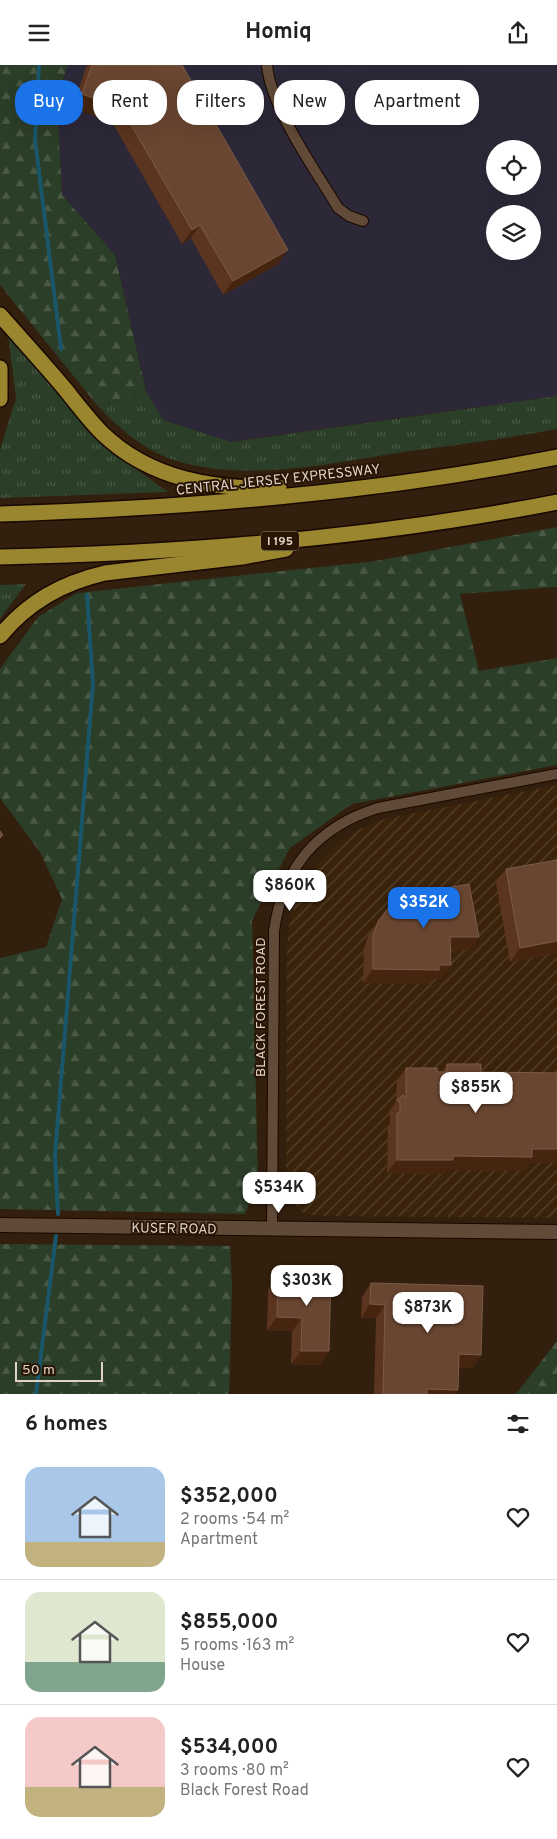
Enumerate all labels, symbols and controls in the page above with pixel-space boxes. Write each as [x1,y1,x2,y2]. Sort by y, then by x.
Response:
icon: menu [25,19,53,47]
text: Homiq [245,19,312,46]
icon: share [504,19,532,47]
chip: Buy [15,80,83,125]
chip: Rent [93,80,167,125]
chip: Filters [177,80,264,125]
chip: New [274,80,345,125]
chip: Apartment [355,80,479,125]
map controls [486,140,541,260]
button: locate [486,140,541,195]
button: layers [486,205,541,260]
street label: CENTRAL JERSEY EXPRESSWAY [175,461,381,500]
road number: I 195 [261,531,299,551]
pin: $860K [255,869,325,912]
text: $860K [264,876,316,896]
pin: $352K [389,887,459,929]
text: $352K [399,893,449,913]
street label: BLACK FOREST ROAD [253,937,270,1077]
pin: $855K [441,1071,511,1114]
text: $855K [451,1078,501,1098]
pin: $534K [244,1171,314,1214]
text: $534K [254,1178,304,1198]
street label: KUSER ROAD [131,1220,217,1239]
pin: $303K [272,1265,342,1307]
text: $303K [282,1271,332,1291]
pin: $873K [393,1291,463,1334]
text: $873K [404,1298,452,1318]
scale bar [15,1359,102,1382]
text: 50 m [22,1362,55,1379]
icon: filters [504,1410,532,1438]
text: 6 homes [25,1411,108,1438]
text: $352,000 [180,1483,278,1510]
icon: home [65,1487,125,1547]
icon: heart [504,1503,532,1531]
text: 2 rooms · 54 m² [180,1510,289,1530]
text: Apartment [180,1530,258,1550]
text: $855,000 [180,1609,278,1636]
icon: home [65,1612,125,1672]
icon: heart [504,1628,532,1656]
text: 5 rooms · 163 m² [180,1636,294,1656]
text: House [180,1656,225,1676]
text: $534,000 [180,1734,278,1761]
icon: home [65,1737,125,1797]
icon: heart [504,1753,532,1781]
text: 3 rooms · 80 m² [180,1761,289,1781]
text: Black Forest Road [180,1781,309,1801]

